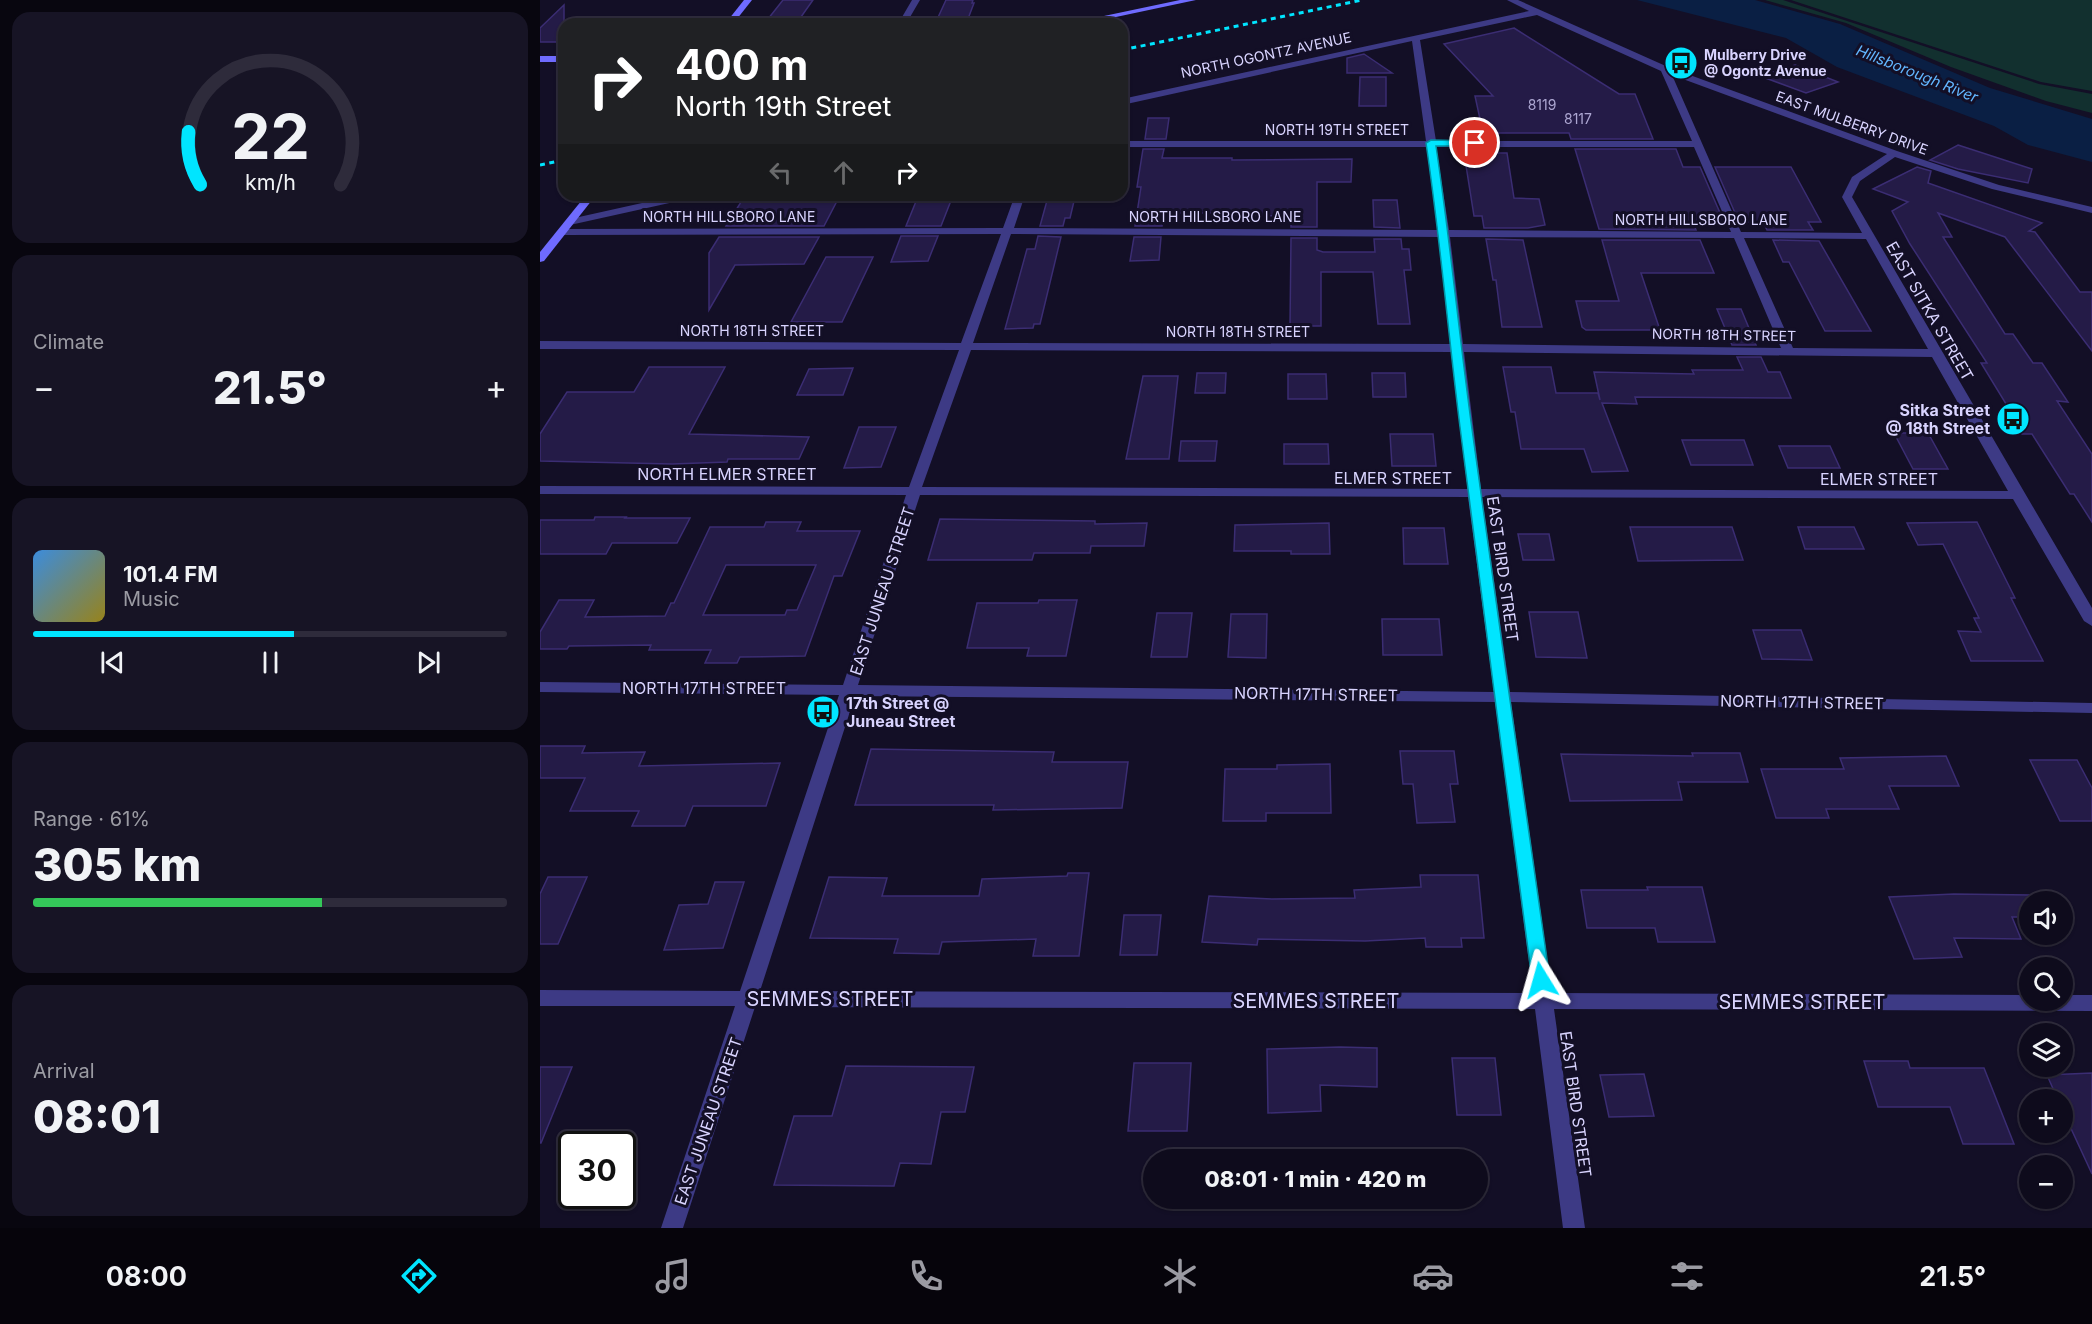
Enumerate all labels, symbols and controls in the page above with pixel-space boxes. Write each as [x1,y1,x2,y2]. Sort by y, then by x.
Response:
street label: NORTH OGONTZ AVENUE [1179,28,1353,81]
text: 400 m [675,39,808,90]
water label: Hillsborough River [1854,40,1981,107]
icon: right [576,42,654,120]
bus stop icon: Mulberry Drive @ Ogontz Avenue [1663,45,1699,81]
place label: Mulberry Drive @ Ogontz Avenue [1704,46,1827,79]
street label: EAST MULBERRY DRIVE [1774,87,1931,158]
text: North 19th Street [675,90,891,123]
house number: 8119 [1528,96,1556,113]
text: 22 [231,99,309,174]
house number: 8117 [1564,110,1592,127]
pin [1449,117,1500,168]
street label: NORTH 19TH STREET [1265,121,1409,138]
icon: arrive [1458,126,1491,159]
icon: left [764,156,797,189]
icon: ahead [827,156,860,189]
icon: right [890,156,923,189]
text: km/h [245,169,295,195]
street label: NORTH HILLSBORO LANE [643,208,815,225]
street label: NORTH HILLSBORO LANE [1129,208,1301,225]
street label: NORTH HILLSBORO LANE [1615,211,1787,228]
street label: EAST SITKA STREET [1882,238,1978,384]
street label: NORTH 18TH STREET [680,322,824,339]
street label: NORTH 18TH STREET [1166,323,1310,340]
street label: NORTH 18TH STREET [1652,325,1796,344]
text: Climate [33,330,104,354]
text: 21.5° [213,360,327,415]
text: − [33,367,55,407]
text: + [485,367,507,407]
place label: Sitka Street @ 18th Street [1886,400,1990,438]
bus stop icon: Sitka Street @ 18th Street [1995,401,2031,437]
street label: NORTH ELMER STREET [637,464,817,484]
street label: ELMER STREET [1334,468,1452,488]
street label: ELMER STREET [1820,469,1938,489]
street label: EAST BIRD STREET [1483,495,1523,643]
street label: EAST JUNEAU STREET [845,504,919,678]
text: 101.4 FM [123,561,218,587]
text: Music [123,587,180,611]
icon: previous [96,646,129,679]
icon: pause [254,646,287,679]
icon: next [412,646,445,679]
street label: NORTH 17TH STREET [622,678,786,698]
street label: NORTH 17TH STREET [1234,683,1398,705]
street label: NORTH 17TH STREET [1720,691,1884,713]
place label: 17th Street @ Juneau Street [846,693,956,731]
bus stop icon: 17th Street @ Juneau Street [805,694,841,730]
text: Range · 61% [33,807,150,831]
text: 305 km [33,837,201,892]
map controls [2019,891,2073,1209]
button: sound [2019,891,2073,945]
position arrow [1509,948,1573,1012]
button: search [2019,957,2073,1011]
street label: SEMMES STREET [746,987,914,1011]
street label: SEMMES STREET [1232,989,1400,1013]
street label: SEMMES STREET [1718,990,1886,1014]
button: layers [2019,1023,2073,1077]
street label: EAST BIRD STREET [1556,1030,1596,1178]
street label: EAST JUNEAU STREET [670,1035,746,1207]
text: Arrival [33,1059,95,1083]
text: 08:01 [33,1089,161,1144]
button: + [2019,1089,2073,1143]
speed limit sign: 30 [558,1131,636,1209]
button: − [2019,1155,2073,1209]
text: 08:01 · 1 min · 420 m [1204,1166,1427,1192]
icon: directions [398,1255,440,1297]
icon: music [652,1255,694,1297]
icon: phone [905,1255,947,1297]
icon: climate [1159,1255,1201,1297]
icon: car [1412,1255,1454,1297]
icon: filters [1666,1255,1708,1297]
text: 08:00 [106,1260,187,1293]
text: 21.5° [1919,1260,1986,1293]

